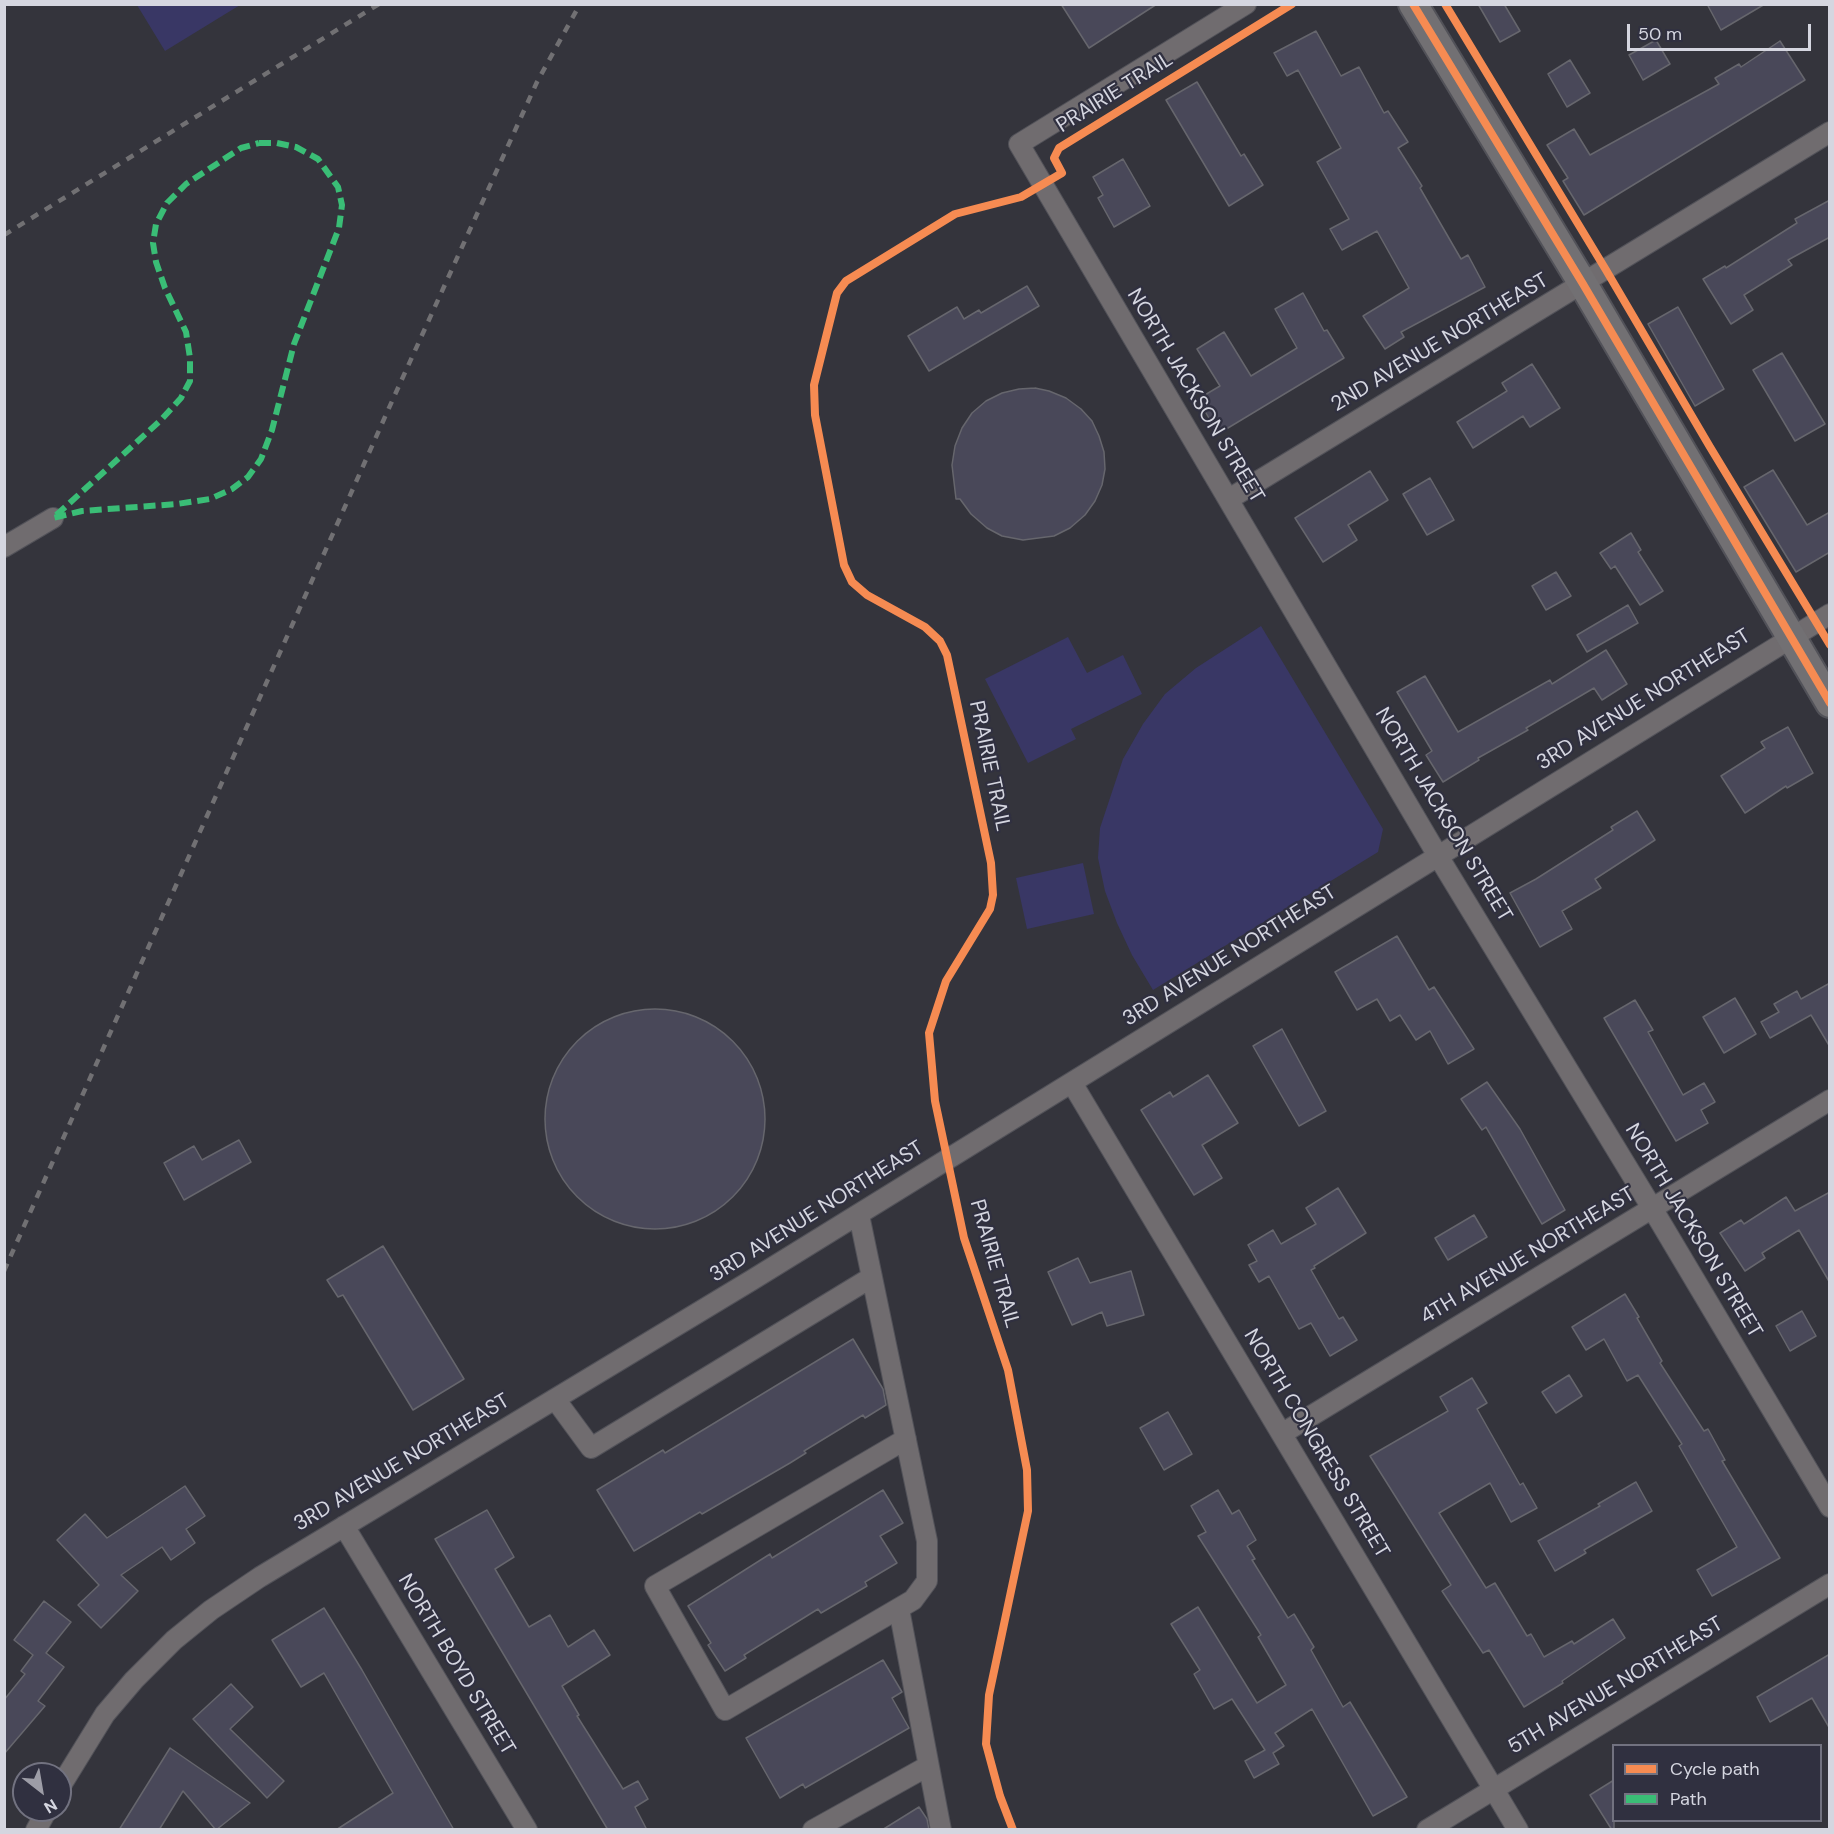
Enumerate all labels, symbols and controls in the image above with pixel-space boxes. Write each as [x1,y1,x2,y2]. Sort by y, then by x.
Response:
scale bar [1630,12,1814,50]
text: 50 m [1638,22,1682,46]
street label: PRAIRIE TRAIL [1052,47,1178,139]
street label: 2ND AVENUE NORTHEAST [1327,268,1553,418]
street label: NORTH JACKSON STREET [1121,284,1269,508]
street label: 3RD AVENUE NORTHEAST [1533,624,1755,776]
street label: PRAIRIE TRAIL [963,699,1015,833]
street label: NORTH JACKSON STREET [1369,703,1517,927]
street label: 3RD AVENUE NORTHEAST [1119,880,1341,1032]
street label: NORTH JACKSON STREET [1619,1119,1767,1343]
street label: 3RD AVENUE NORTHEAST [706,1136,928,1288]
street label: 4TH AVENUE NORTHEAST [1416,1182,1640,1330]
street label: PRAIRIE TRAIL [964,1197,1024,1331]
street label: NORTH CONGRESS STREET [1238,1325,1394,1563]
street label: 3RD AVENUE NORTHEAST [290,1389,514,1537]
street label: NORTH BOYD STREET [392,1570,520,1760]
street label: 5TH AVENUE NORTHEAST [1504,1612,1728,1760]
legend [1612,1744,1822,1822]
text: Cycle path [1670,1757,1760,1781]
north arrow [12,1762,72,1822]
text: Path [1670,1787,1707,1811]
text: N [40,1794,61,1818]

